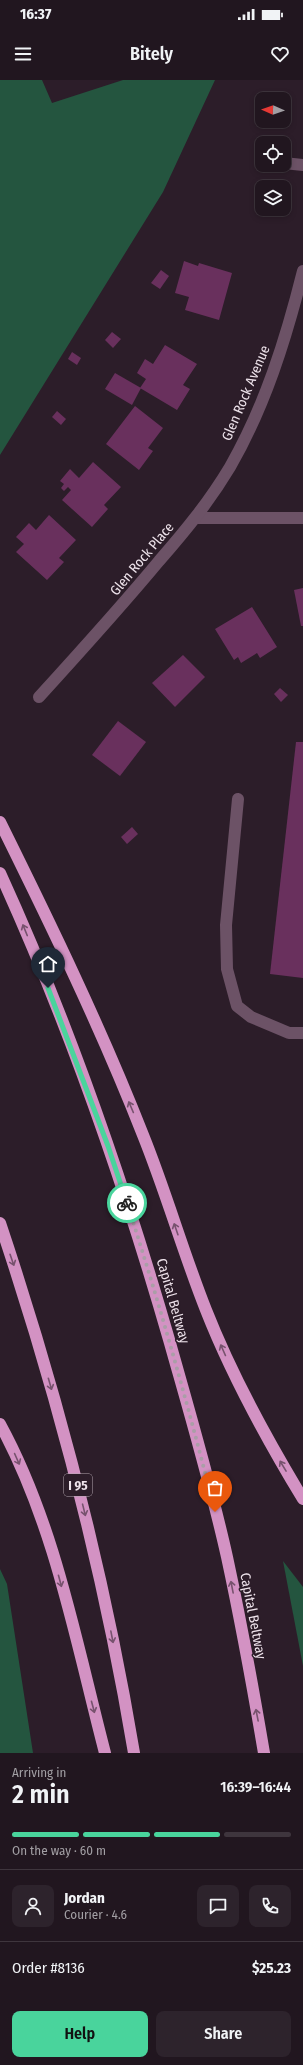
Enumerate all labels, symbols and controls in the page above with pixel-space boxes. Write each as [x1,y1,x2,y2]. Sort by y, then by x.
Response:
text: 16:37 [20,5,51,23]
icon: menu [12,43,34,65]
text: Bitely [130,43,173,65]
icon: heart [269,43,291,65]
north arrow [255,92,291,128]
map controls [255,92,291,216]
button: locate [255,136,291,172]
button: layers [255,180,291,216]
street label: Glen Rock Avenue [218,343,274,443]
street label: Glen Rock Place [107,519,178,599]
one-way arrow [20,925,28,937]
pin [31,947,65,988]
icon: home [37,953,59,975]
one-way arrow [127,1102,135,1114]
courier [107,1183,147,1223]
icon: bike [116,1192,138,1214]
one-way arrow [172,1223,179,1236]
one-way arrow [9,1254,17,1266]
street label: Capital Beltway [153,1256,193,1346]
one-way arrow [219,1345,226,1357]
one-way arrow [47,1378,54,1391]
one-way arrow [14,1452,21,1464]
one-way arrow [279,1461,287,1472]
pin [198,1471,232,1512]
road number: I 95 [64,1474,92,1496]
icon: bag [204,1477,226,1499]
one-way arrow [80,1503,88,1516]
street label: Capital Beltway [236,1571,270,1661]
one-way arrow [57,1574,64,1587]
one-way arrow [228,1581,236,1594]
one-way arrow [109,1630,117,1643]
one-way arrow [90,1700,97,1713]
one-way arrow [253,1709,261,1722]
text: Arriving in [12,1765,66,1780]
text: 16:39–16:44 [220,1778,291,1796]
text: 2 min [12,1779,70,1810]
text: On the way · 60 m [12,1843,106,1858]
button: person [12,1885,54,1927]
button: chat [197,1885,239,1927]
button: phone [249,1885,291,1927]
text: Jordan [64,1889,105,1907]
text: Courier · 4.6 [64,1907,127,1922]
text: Order #8136 [12,1959,85,1977]
text: $25.23 [252,1959,291,1977]
button: Help [12,2011,148,2057]
button: Share [156,2011,291,2057]

